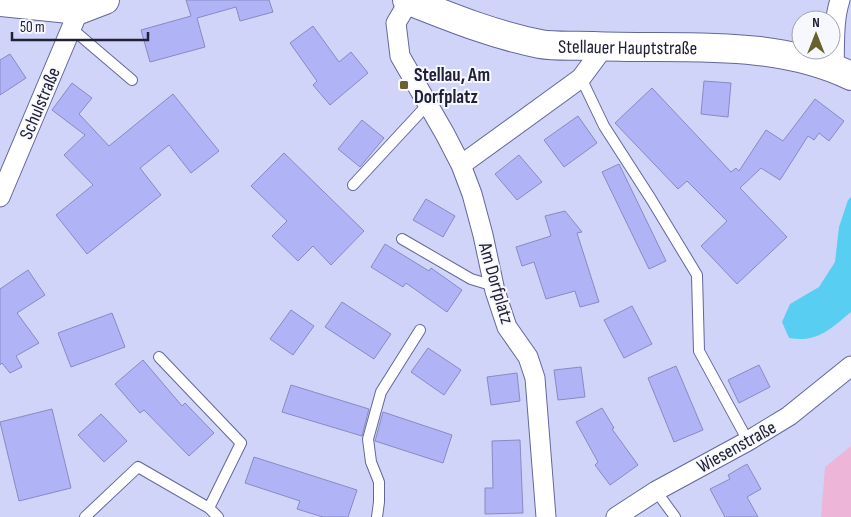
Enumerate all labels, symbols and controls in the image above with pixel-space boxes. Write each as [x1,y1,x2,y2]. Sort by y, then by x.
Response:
scale bar [12,10,149,42]
north arrow [791,10,841,60]
text: N [812,14,820,31]
text: 50 m [20,18,45,37]
street label: Stellauer Hauptstraße [558,36,697,60]
street label: Schulstraße [15,64,66,143]
place label: Stellau, Am Dorfplatz [414,64,490,109]
marker: Stellau, Am Dorfplatz [398,79,410,91]
street label: Am Dorfplatz [473,239,518,327]
street label: Wiesenstraße [693,416,780,478]

